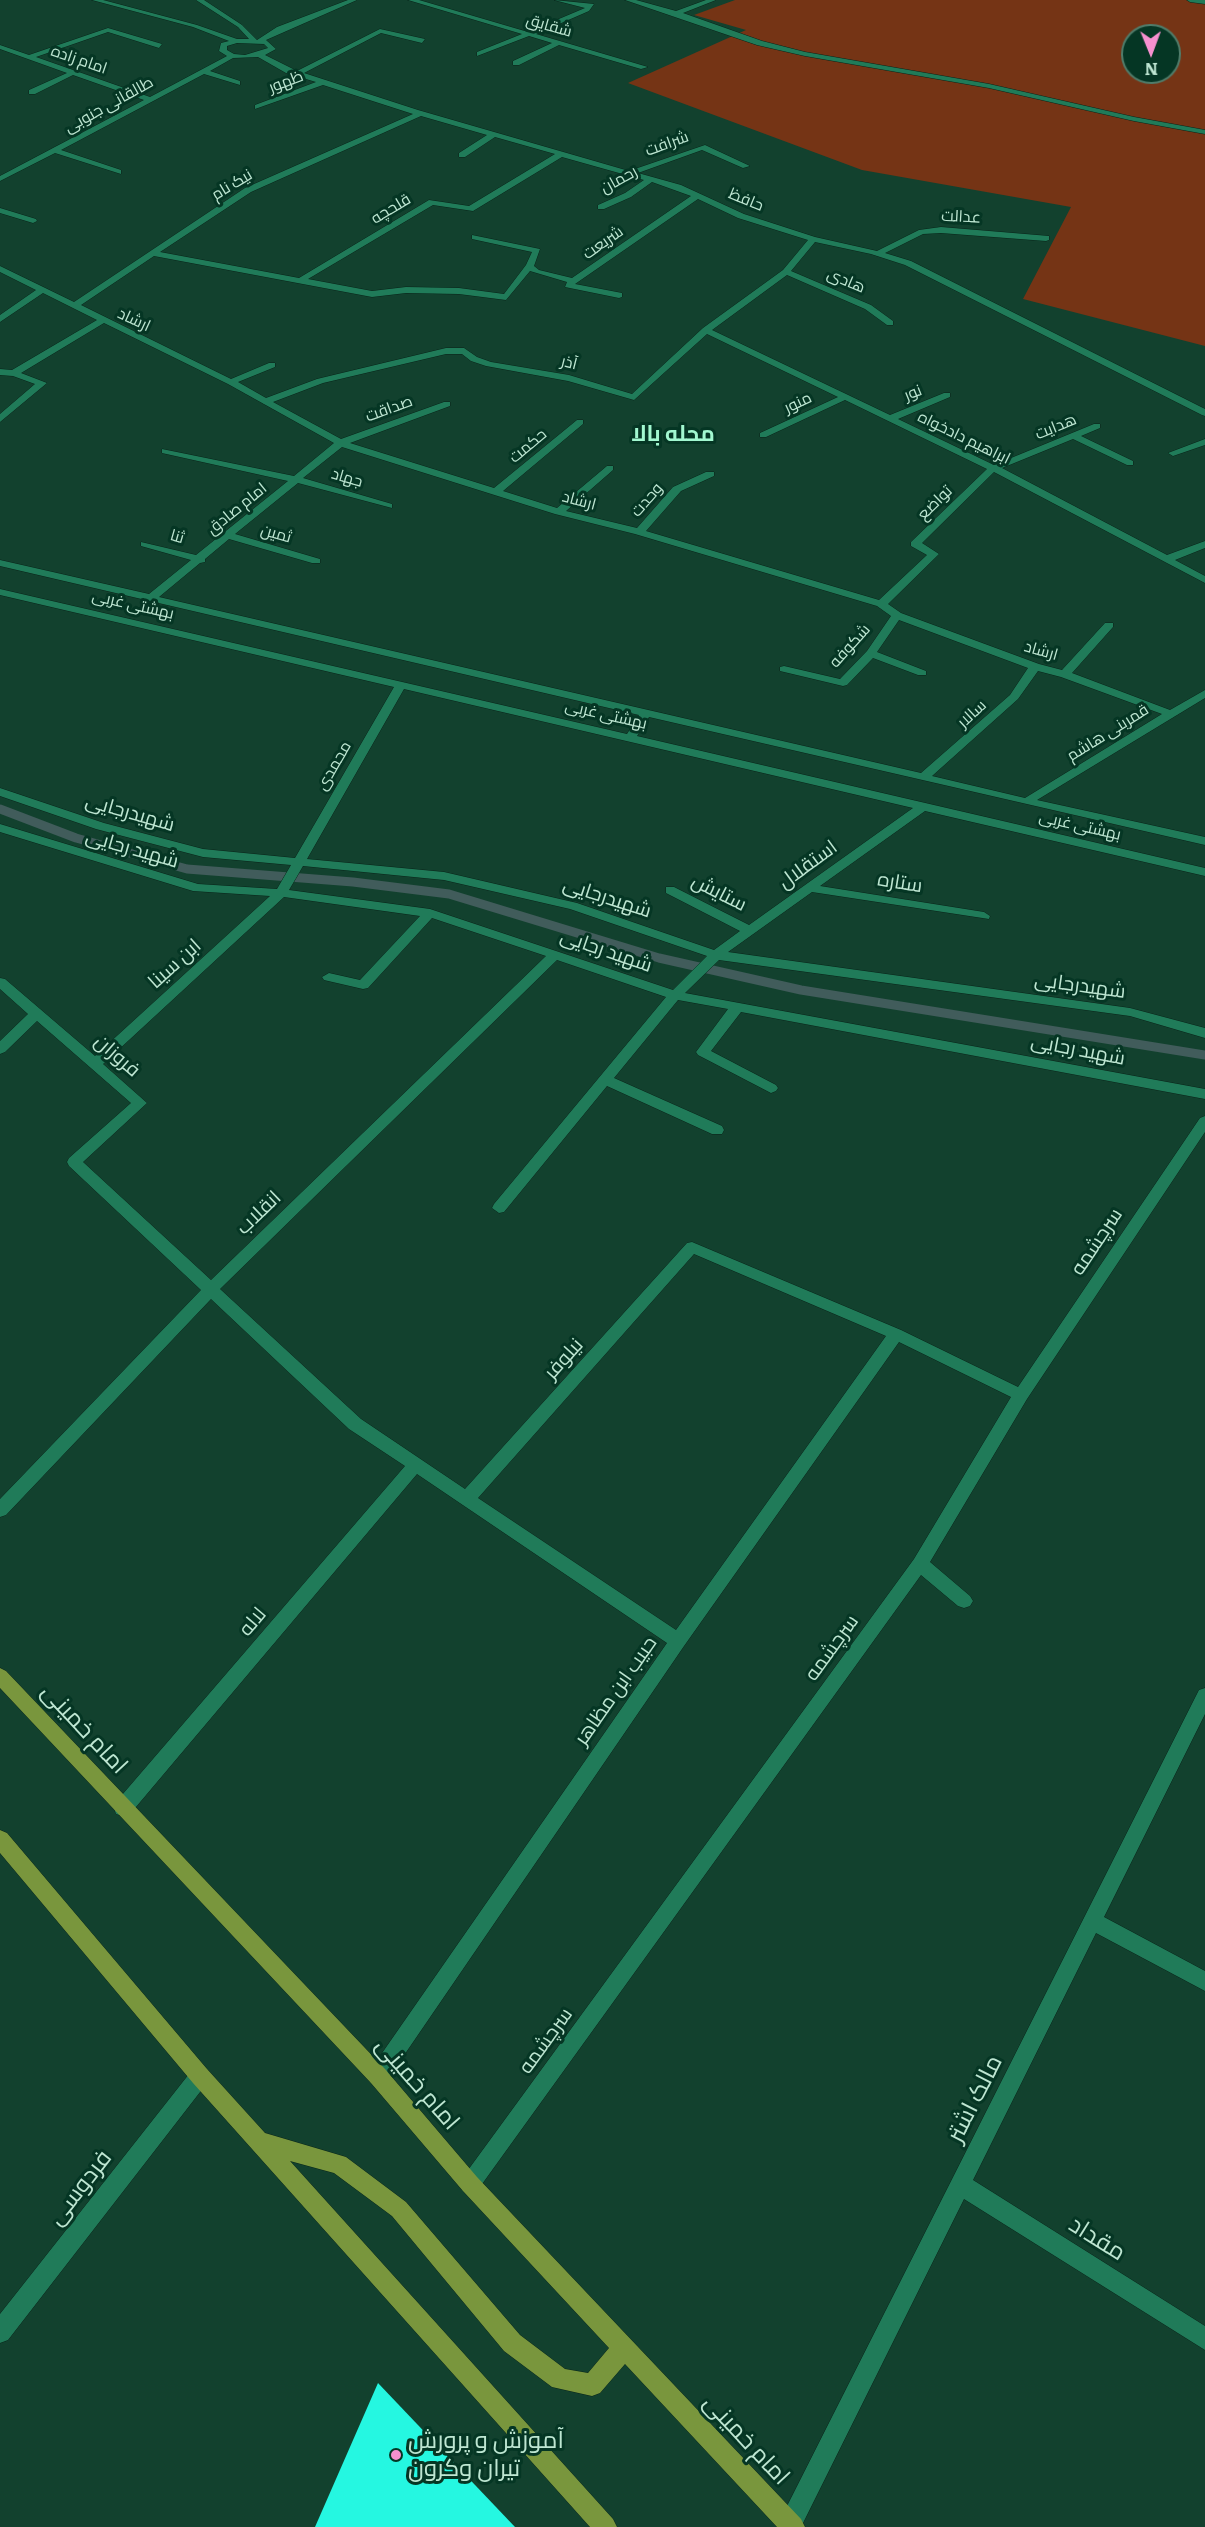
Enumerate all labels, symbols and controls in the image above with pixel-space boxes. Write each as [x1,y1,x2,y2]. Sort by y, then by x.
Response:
street label: شقایق [524,10,574,42]
north arrow [1121,24,1181,84]
street label: امام زاده [48,41,110,79]
text: N [1144,58,1158,82]
street label: ظهور [266,67,306,97]
street label: طالقانی جنوبی [61,73,157,137]
street label: شرافت [643,127,691,161]
street label: رحمان [597,162,641,198]
street label: نیک نام [208,165,256,205]
street label: حافظ [726,184,766,216]
street label: قلحچه [368,190,414,228]
street label: عدالت [941,206,981,228]
street label: شریعت [579,222,627,264]
street label: هادی [824,264,868,298]
street label: ارشاد [114,304,154,336]
street label: آذر [559,352,579,374]
street label: نور [901,381,925,405]
street label: منور [781,388,815,418]
street label: صداقت [363,392,415,426]
street label: ابراهیم دادخواه [915,407,1013,469]
street label: هدایت [1032,410,1080,444]
district label: محله بالا [631,422,715,448]
street label: حکمت [505,425,551,467]
street label: جهاد [329,464,365,492]
street label: امام صادق [203,479,271,539]
street label: وحدت [627,479,667,521]
street label: تواضع [914,482,956,524]
street label: ارشاد [560,487,598,515]
street label: ثمین [258,521,294,547]
street label: ثنا [168,526,186,548]
street label: بهشتی غربی [90,586,176,624]
street label: شکوفه [825,620,875,672]
street label: ارشاد [1022,637,1060,665]
street label: بهشتی غربی [563,696,649,734]
street label: سالار [954,696,990,732]
street label: قمربنی هاشم [1064,700,1152,766]
street label: محمدی [312,738,356,794]
street label: شهیدرجایی [83,789,177,837]
street label: بهشتی غربی [1037,807,1123,845]
street label: شهید رجایی [83,824,181,874]
street label: استقلال [774,836,842,894]
street label: ستاره [876,868,924,898]
street label: ستایش [687,869,751,917]
street label: شهیدرجایی [560,872,654,924]
street label: شهید رجایی [557,924,655,978]
street label: ابن سینا [144,934,206,994]
street label: شهیدرجایی [1033,968,1127,1004]
street label: شهید رجایی [1029,1029,1127,1071]
street label: فروزان [89,1030,145,1082]
street label: انقلاب [232,1186,286,1240]
street label: سرچشمه [1066,1204,1128,1280]
street label: نیلوفر [539,1333,589,1385]
street label: لاله [234,1603,272,1641]
street label: سرچشمه [800,1610,864,1686]
street label: حبیب ابن مظاهر [570,1632,662,1750]
street label: امام خمینی [35,1678,133,1780]
street label: سرچشمه [514,2003,578,2079]
street label: امام خمینی [369,2032,465,2136]
street label: مالک اشتر [941,2051,1009,2147]
street label: فردوسی [42,2145,118,2231]
street label: مقداد [1063,2210,1131,2268]
street label: امام خمینی [697,2389,795,2491]
place label: آموزش و پرورش تیران وکرون [408,2427,564,2483]
marker: آموزش و پرورش تیران وکرون [389,2448,403,2462]

